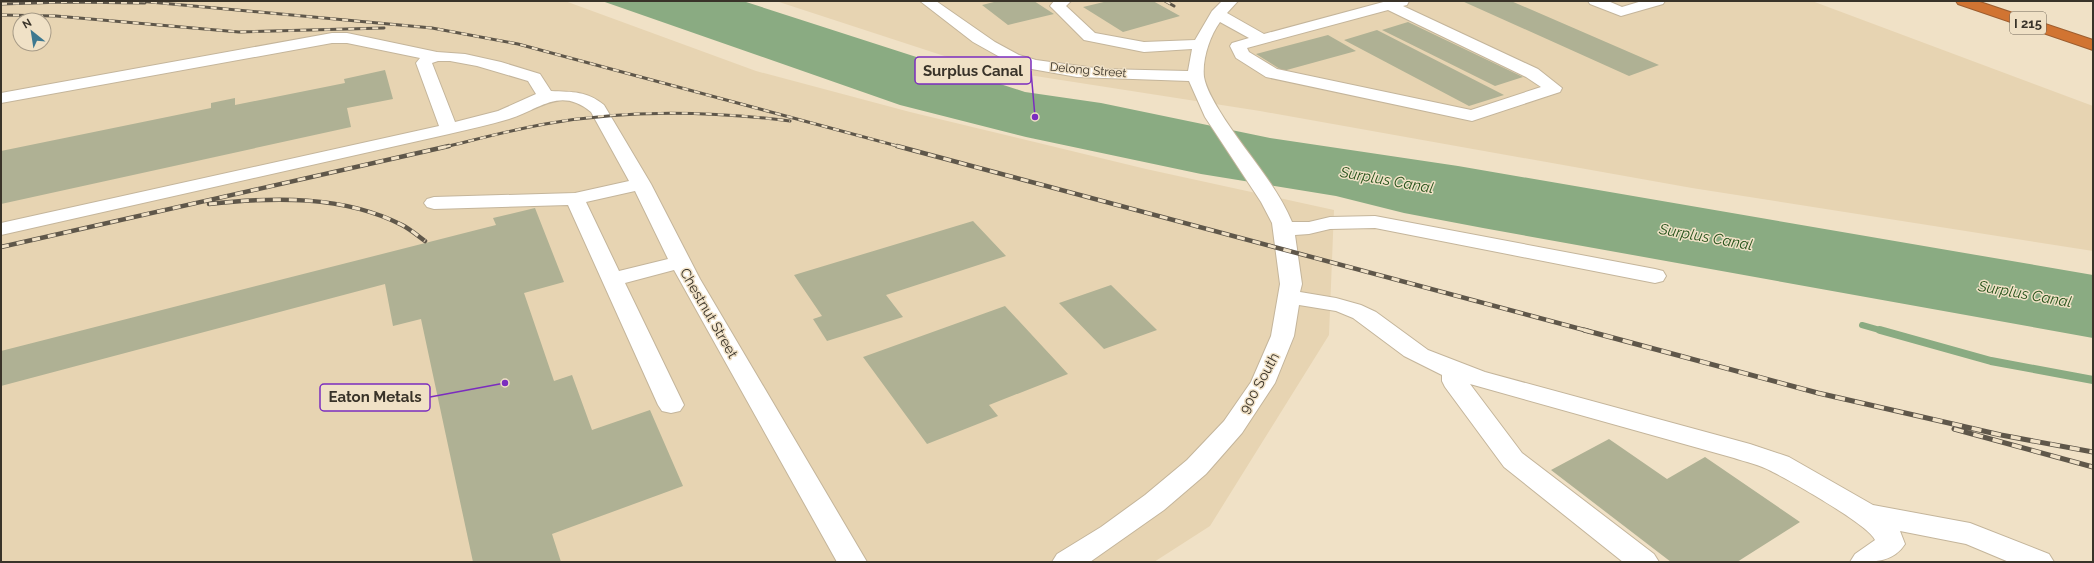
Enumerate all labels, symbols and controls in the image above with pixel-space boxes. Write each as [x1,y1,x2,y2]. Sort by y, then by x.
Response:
north arrow [12,12,52,52]
road number: I 215 [2010,12,2046,34]
text: N [20,16,34,32]
callout: Surplus Canal [915,57,1031,84]
street label: Delong Street [1049,60,1127,80]
text: Surplus Canal [923,62,1023,80]
water label: Surplus Canal [1338,163,1435,197]
water label: Surplus Canal [1657,220,1754,254]
street label: Chestnut Street [677,265,741,361]
water label: Surplus Canal [1976,277,2073,311]
street label: 900 South [1236,350,1282,416]
callout: Eaton Metals [320,384,430,411]
text: Eaton Metals [328,388,422,406]

